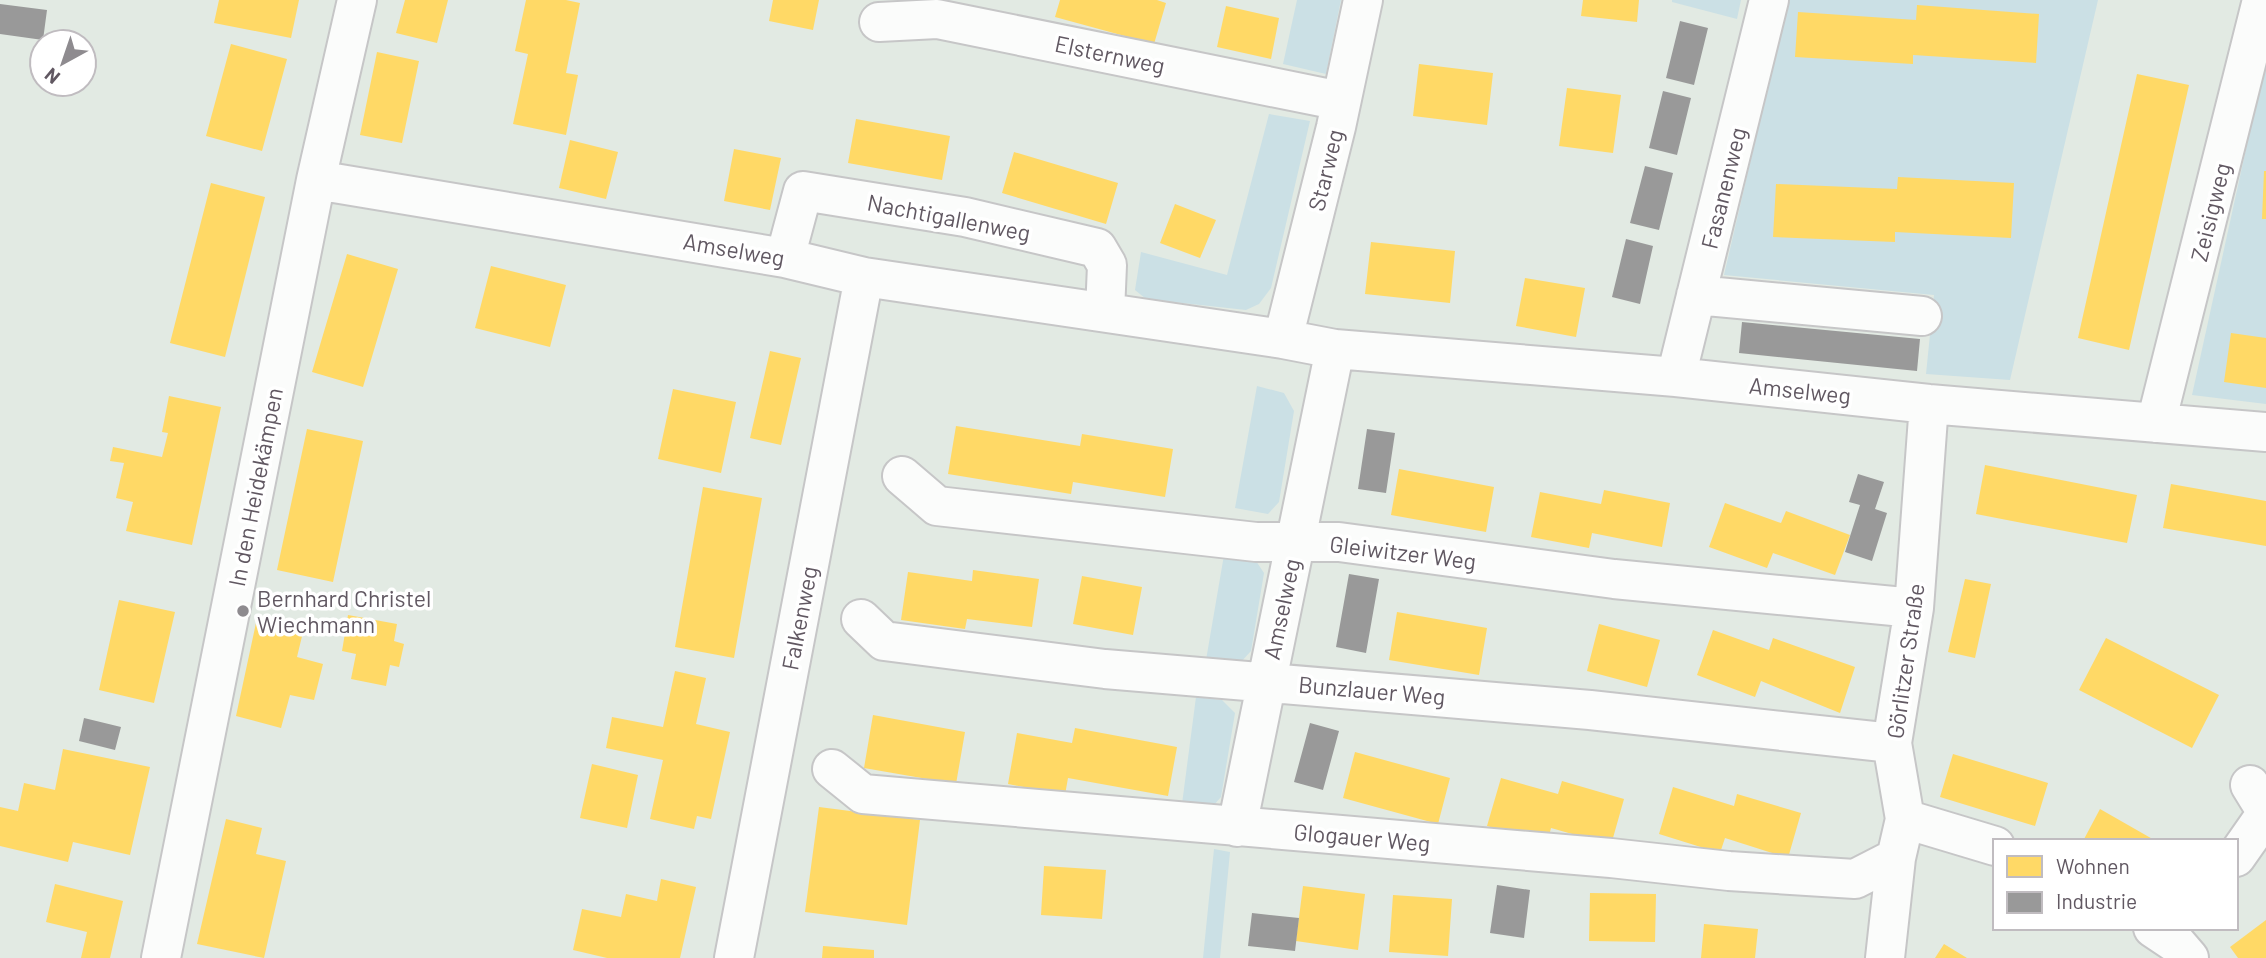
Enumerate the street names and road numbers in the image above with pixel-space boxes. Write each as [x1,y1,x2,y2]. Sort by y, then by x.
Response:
street label: Elsternweg [1052,29,1168,79]
street label: Fasanenweg [1694,124,1752,252]
street label: Starweg [1301,126,1349,214]
street label: Zeisigweg [2184,160,2236,264]
street label: Nachtigallenweg [865,187,1033,247]
street label: Amselweg [681,226,787,272]
street label: Amselweg [1748,371,1852,409]
street label: In den Heidekämpen [222,385,288,589]
street label: Gleiwitzer Weg [1328,529,1478,575]
street label: Amselweg [1257,556,1305,662]
street label: Falkenweg [775,563,823,673]
street label: Görlitzer Straße [1880,581,1930,741]
street label: Bunzlauer Weg [1297,670,1447,710]
street label: Glogauer Weg [1292,817,1432,857]

